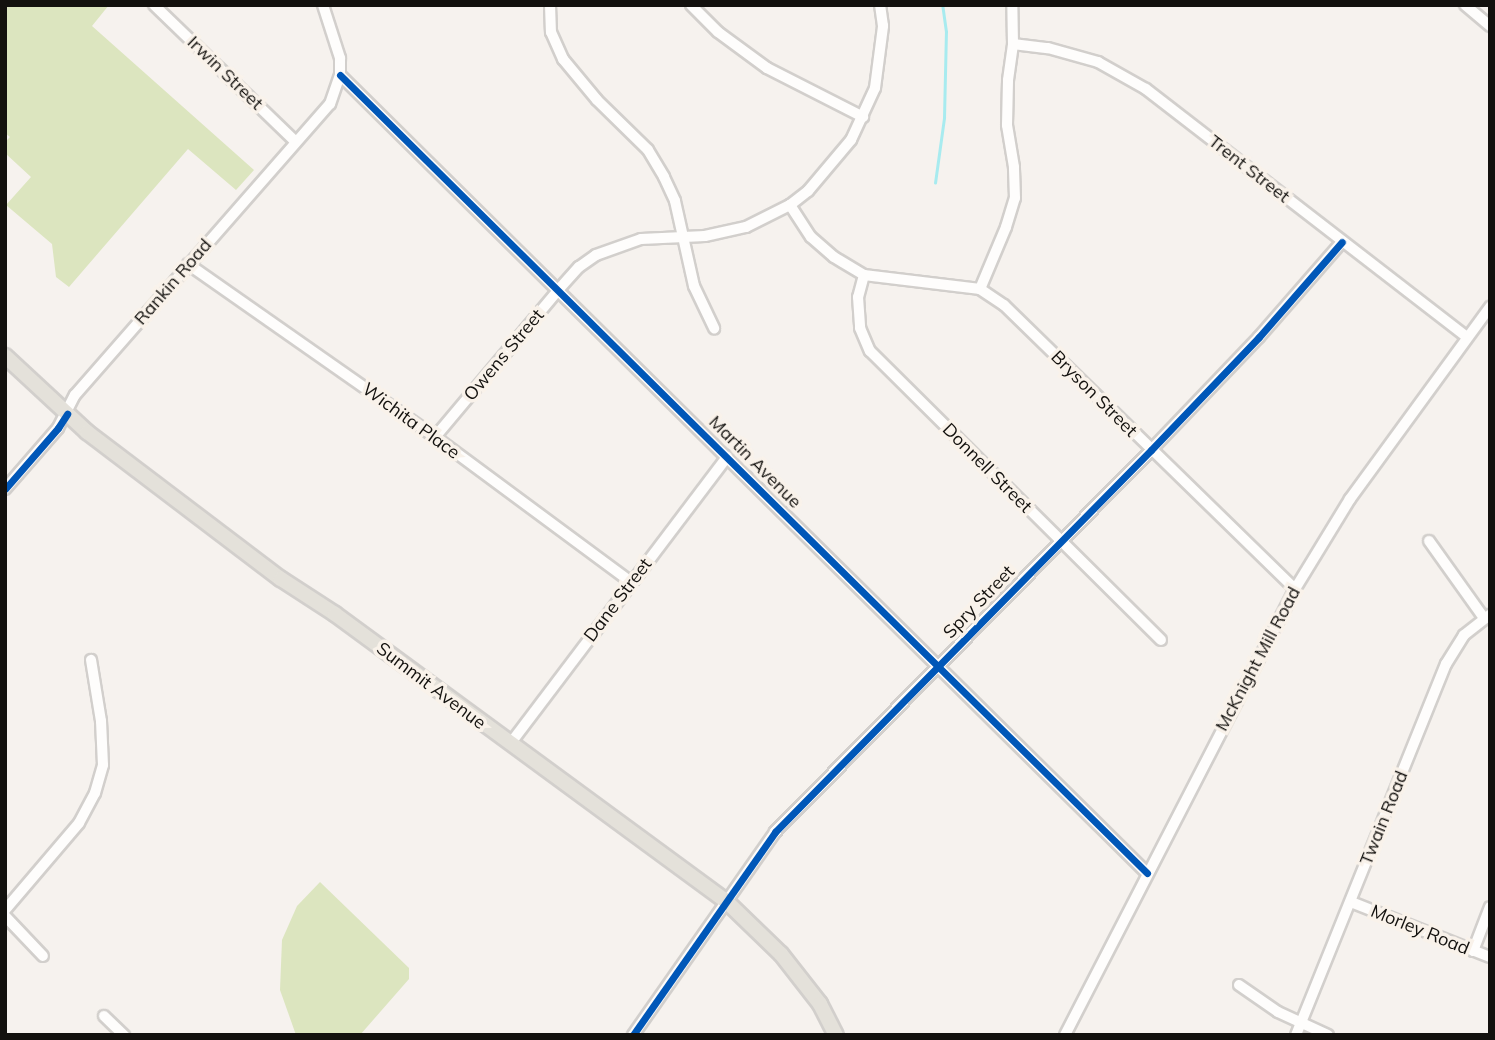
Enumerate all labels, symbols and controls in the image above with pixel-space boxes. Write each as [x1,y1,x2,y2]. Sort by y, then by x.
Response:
street label: Irwin Street [183,32,267,114]
street label: Trent Street [1204,131,1294,207]
street label: Rankin Road [130,235,216,329]
street label: Owens Street [459,305,549,405]
street label: Bryson Street [1046,346,1142,442]
street label: Wichita Place [358,378,464,464]
street label: Martin Avenue [704,411,806,513]
street label: Donnell Street [938,419,1036,517]
street label: Dane Street [580,554,656,646]
street label: Spry Street [939,561,1019,643]
street label: McKnight Mill Road [1211,583,1305,735]
street label: Summit Avenue [372,638,490,734]
street label: Twain Road [1355,768,1413,868]
street label: Morley Road [1367,900,1473,960]

